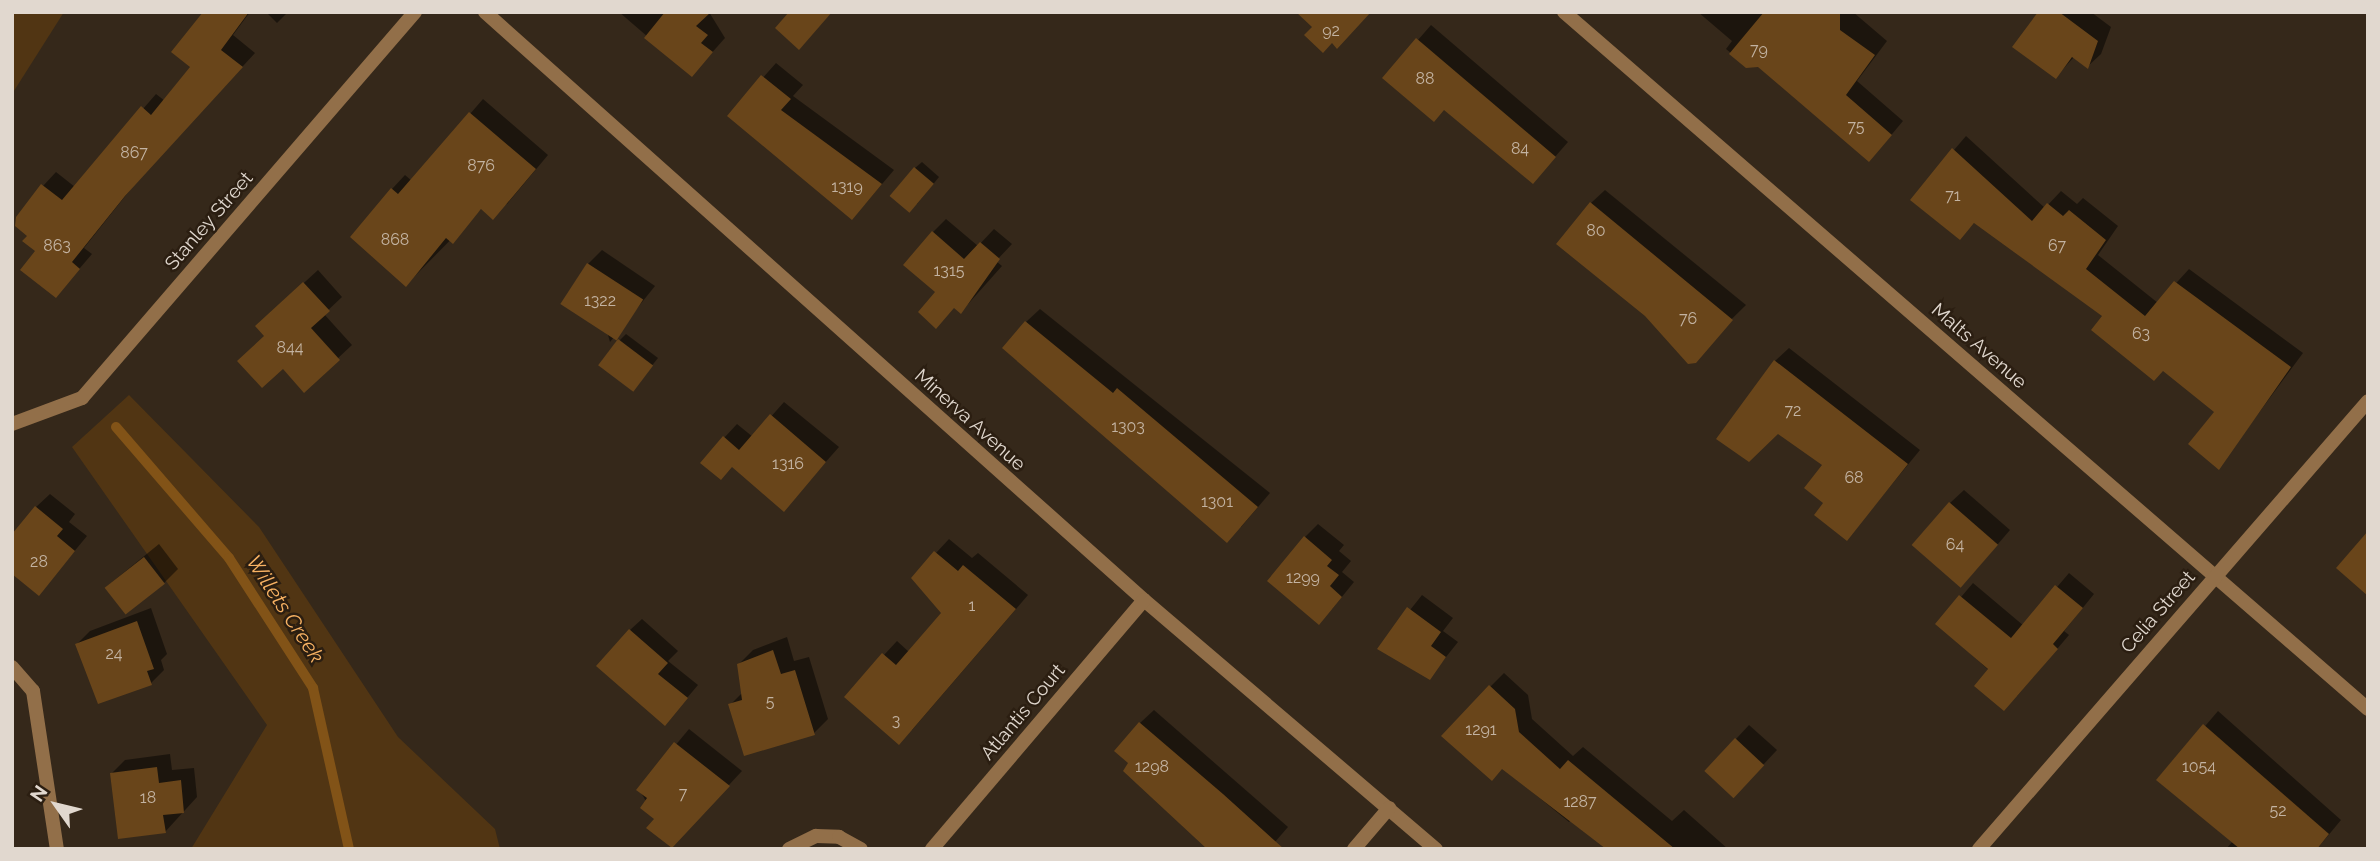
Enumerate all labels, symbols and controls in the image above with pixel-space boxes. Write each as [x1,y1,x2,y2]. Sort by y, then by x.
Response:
house number: 92 [1322,21,1340,41]
house number: 79 [1750,40,1768,60]
house number: 88 [1416,69,1434,89]
house number: 75 [1847,117,1865,137]
house number: 84 [1511,139,1529,159]
house number: 867 [120,143,148,163]
house number: 876 [467,156,495,176]
street label: Stanley Street [160,167,258,275]
house number: 1319 [831,177,863,197]
house number: 71 [1945,186,1961,206]
house number: 80 [1586,221,1606,241]
house number: 868 [381,230,409,250]
house number: 863 [43,236,71,256]
house number: 67 [2048,236,2066,256]
house number: 1315 [934,261,964,281]
house number: 1322 [584,291,616,311]
street label: Malts Avenue [1927,298,2031,394]
house number: 76 [1679,309,1697,329]
house number: 63 [2132,324,2150,344]
house number: 844 [277,338,303,358]
street label: Minerva Avenue [910,364,1030,476]
house number: 72 [1785,401,1801,421]
house number: 1303 [1111,417,1145,437]
house number: 1316 [772,454,804,474]
house number: 68 [1844,468,1864,488]
house number: 1301 [1201,492,1233,512]
house number: 64 [1946,535,1964,555]
water label: Willets Creek [241,550,329,668]
house number: 28 [30,552,48,572]
street label: Celia Street [2116,566,2200,658]
house number: 1299 [1286,568,1320,588]
house number: 1 [969,596,975,616]
house number: 24 [105,644,123,664]
street label: Atlantis Court [976,659,1070,765]
house number: 5 [766,692,774,712]
house number: 3 [892,711,900,731]
house number: 1291 [1465,720,1497,740]
house number: 1298 [1135,757,1169,777]
house number: 1054 [2182,757,2216,777]
north arrow [21,770,91,840]
text: N [25,781,52,805]
house number: 7 [679,784,687,804]
house number: 18 [140,788,156,808]
house number: 1287 [1563,792,1597,812]
house number: 52 [2269,801,2287,821]

